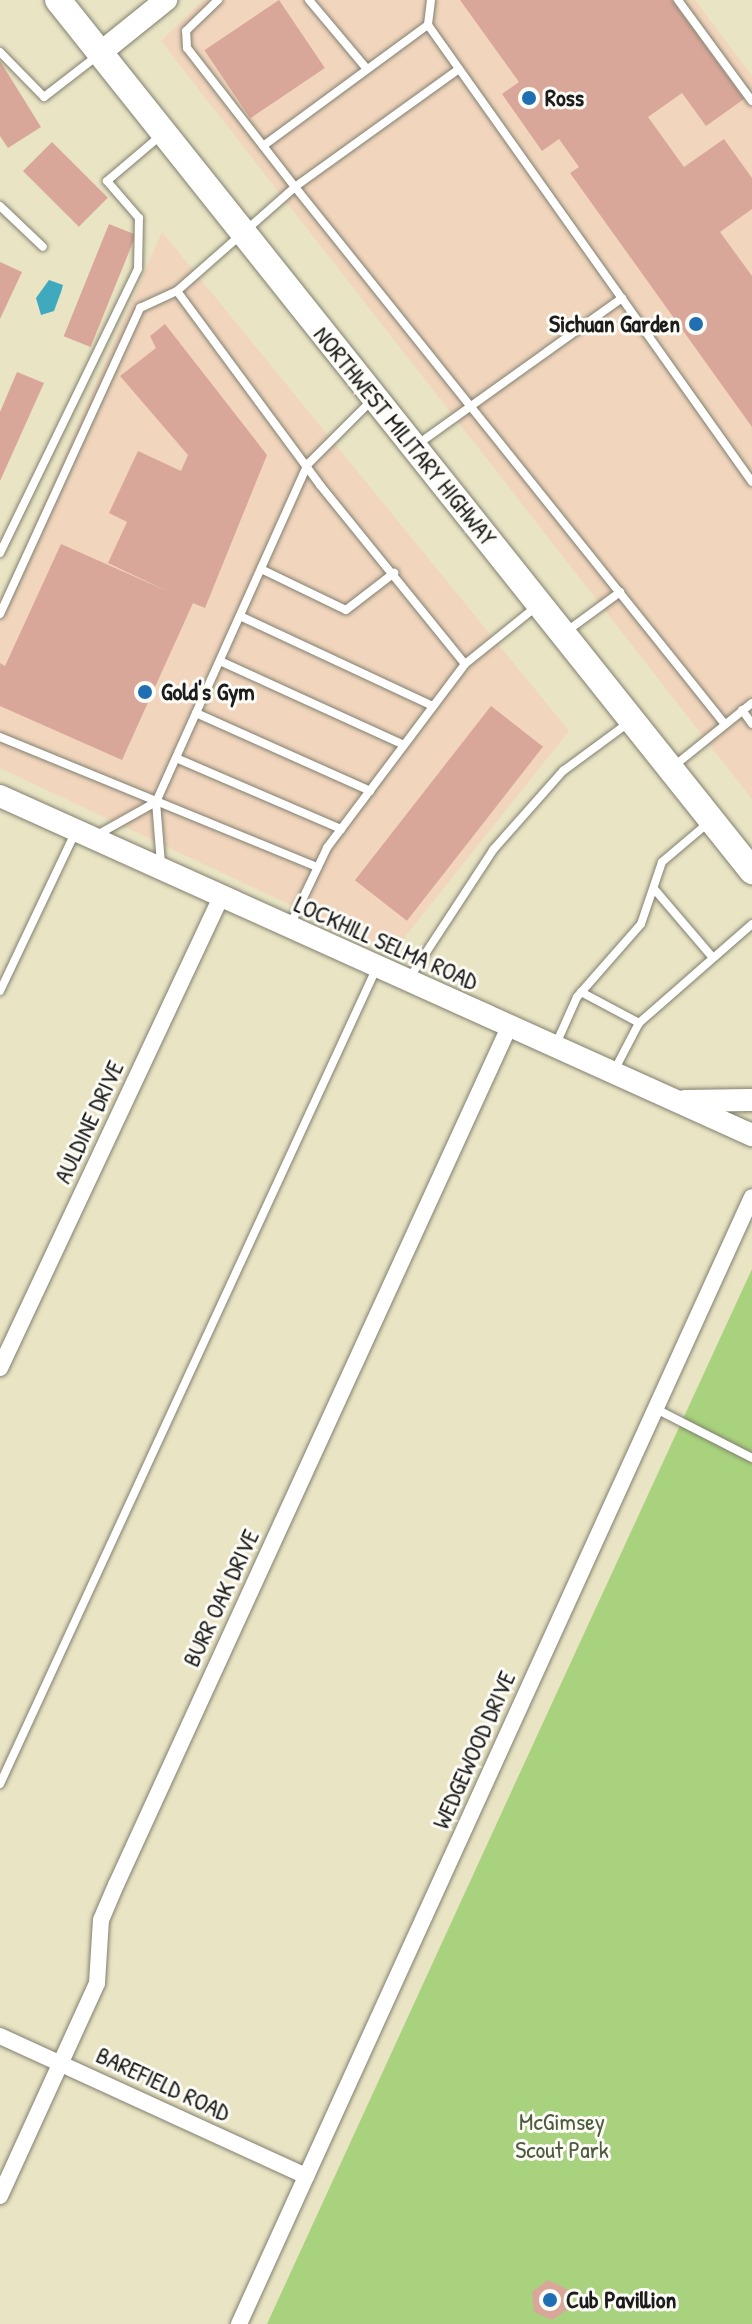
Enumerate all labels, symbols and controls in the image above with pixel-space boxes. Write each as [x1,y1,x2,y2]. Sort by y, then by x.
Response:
place label: Ross [545,84,584,112]
marker: Ross [520,89,538,107]
place label: Sichuan Garden [549,310,680,338]
marker: Sichuan Garden [687,315,705,333]
street label: NORTHWEST MILITARY HIGHWAY [308,321,502,551]
place label: Gold's Gym [161,678,255,706]
marker: Gold's Gym [136,683,154,701]
street label: LOCKHILL SELMA ROAD [290,890,482,996]
street label: AULDINE DRIVE [48,1056,130,1188]
street label: BURR OAK DRIVE [177,1525,265,1671]
street label: WEDGEWOOD DRIVE [426,1667,522,1833]
street label: BAREFIELD ROAD [92,2041,234,2127]
park label: McGimsey Scout Park [515,2108,609,2164]
place label: Cub Pavillion [566,2286,676,2314]
marker: Cub Pavillion [541,2291,559,2309]

